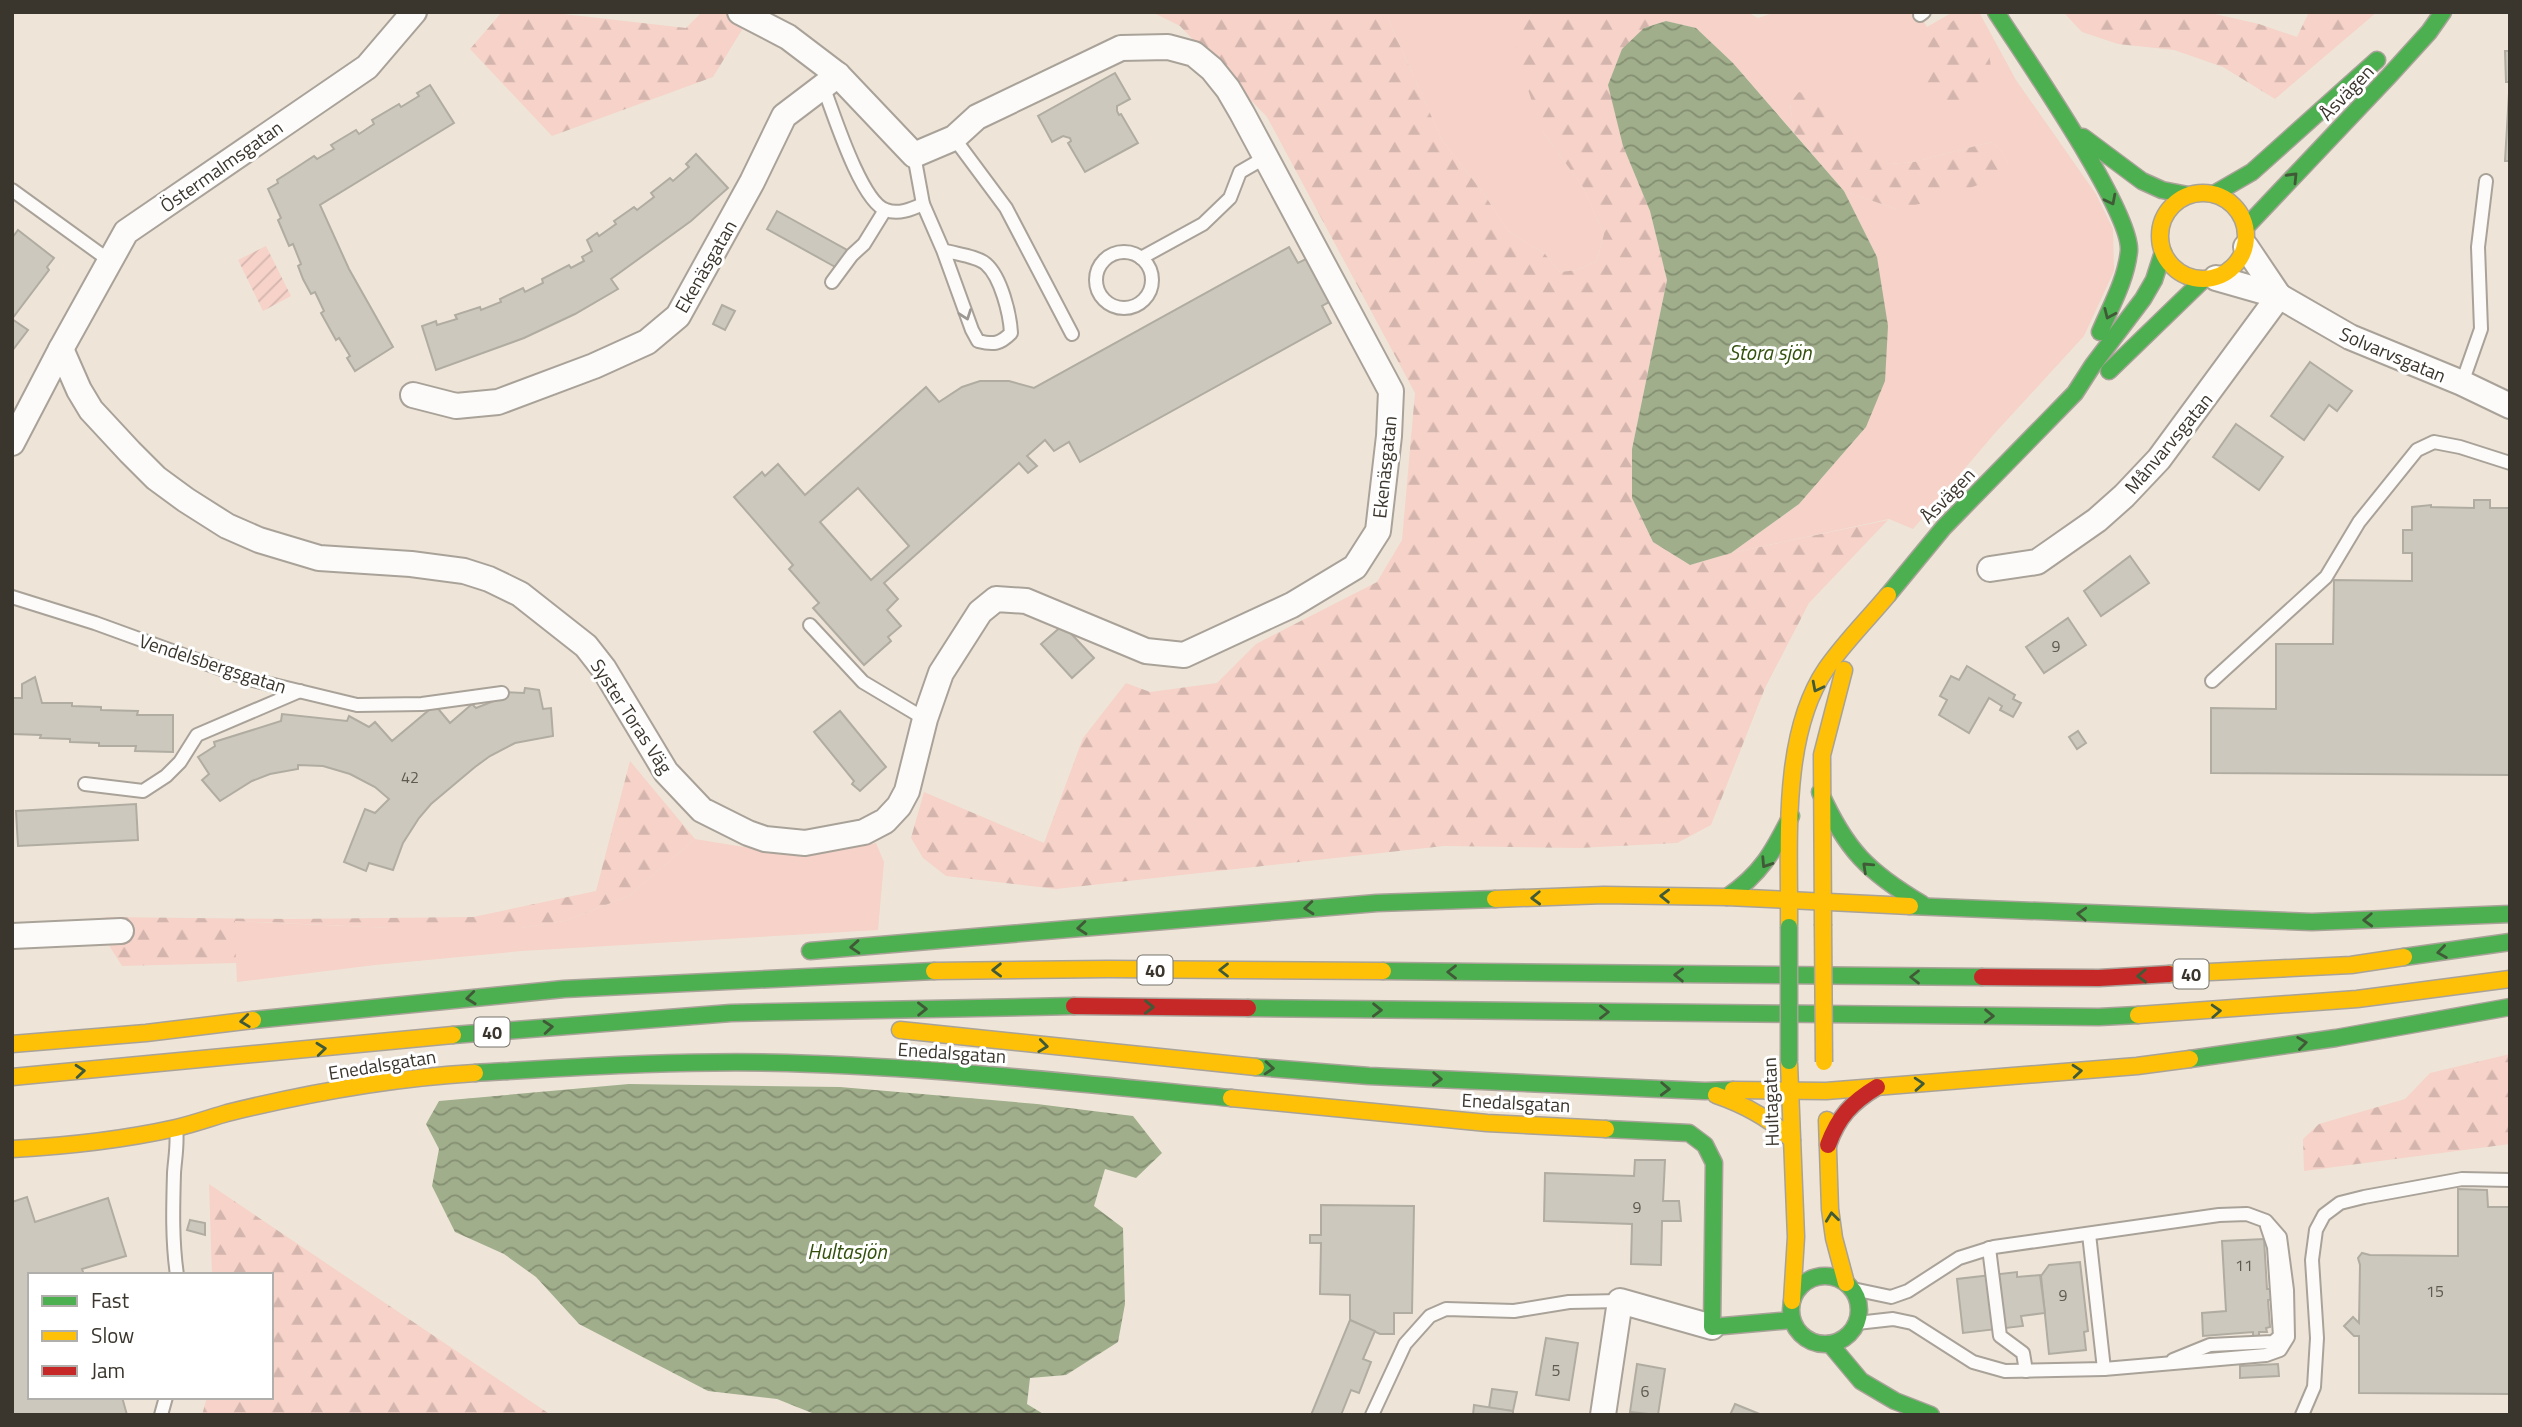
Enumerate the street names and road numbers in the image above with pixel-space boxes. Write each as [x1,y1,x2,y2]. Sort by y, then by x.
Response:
street label: Åsvägen [2312,57,2380,127]
street label: Östermalmsgatan [154,113,288,219]
street label: Ekenäsgatan [667,214,743,318]
street label: Solvarvsgatan [2335,319,2451,389]
street label: Månvarvsgatan [2117,386,2219,500]
street label: Ekenäsgatan [1364,414,1404,520]
street label: Åsvägen [1913,460,1981,530]
street label: Vendelsbergsgatan [136,626,290,700]
street label: Syster Toras Väg [584,653,680,780]
road number: 40 [1138,956,1172,985]
road number: 40 [2174,959,2208,988]
road number: 40 [475,1017,510,1046]
street label: Enedalsgatan [897,1034,1007,1070]
street label: Enedalsgatan [326,1041,438,1087]
street label: Hultagatan [1754,1057,1786,1147]
street label: Enedalsgatan [1461,1085,1571,1119]

